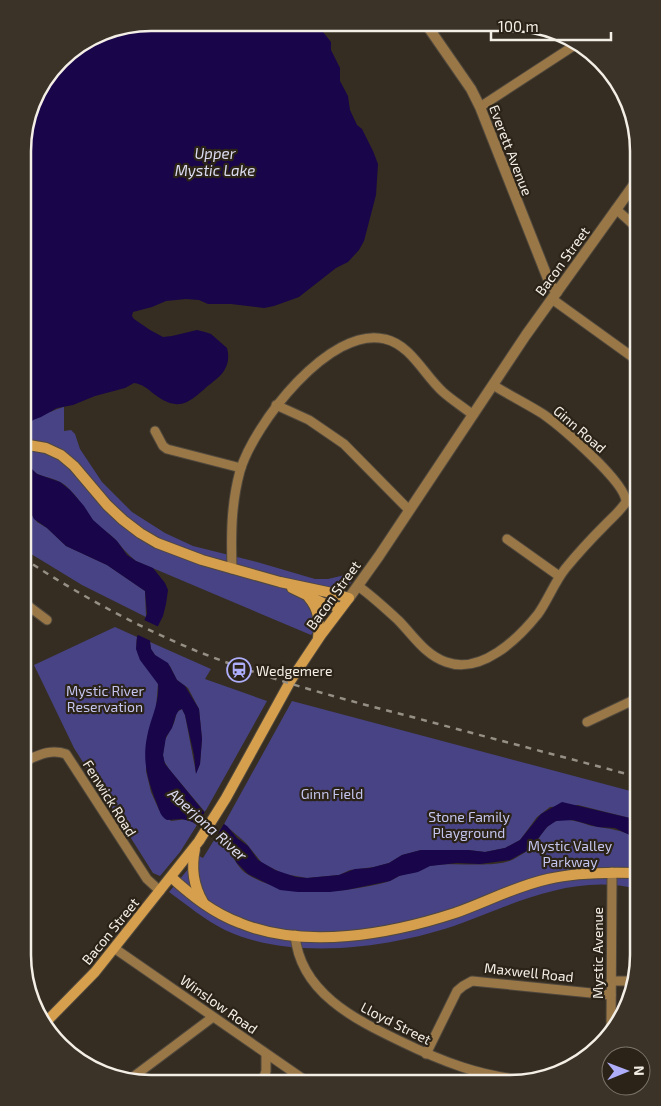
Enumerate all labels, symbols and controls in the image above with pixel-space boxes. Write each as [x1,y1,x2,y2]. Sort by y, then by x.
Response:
scale bar [491,10,611,42]
text: 100 m [498,17,539,35]
street label: Everett Avenue [486,102,536,198]
water label: Upper Mystic Lake [175,144,255,180]
street label: Bacon Street [531,223,593,299]
street label: Ginn Road [550,402,610,456]
street label: Bacon Street [302,557,364,633]
station icon: Wedgemere [226,657,252,683]
place label: Wedgemere [256,662,333,679]
park label: Mystic River Reservation [66,682,144,715]
street label: Fenwick Road [80,757,140,839]
water label: Aberjona River [164,783,252,865]
park label: Ginn Field [301,785,363,802]
park label: Stone Family Playground [428,808,510,841]
park label: Mystic Valley Parkway [528,837,613,870]
street label: Bacon Street [78,894,142,968]
street label: Mystic Avenue [589,907,606,999]
street label: Maxwell Road [484,959,574,985]
street label: Winslow Road [177,971,261,1037]
street label: Lloyd Street [358,998,434,1048]
north arrow [601,1046,651,1096]
text: N [631,1066,648,1076]

